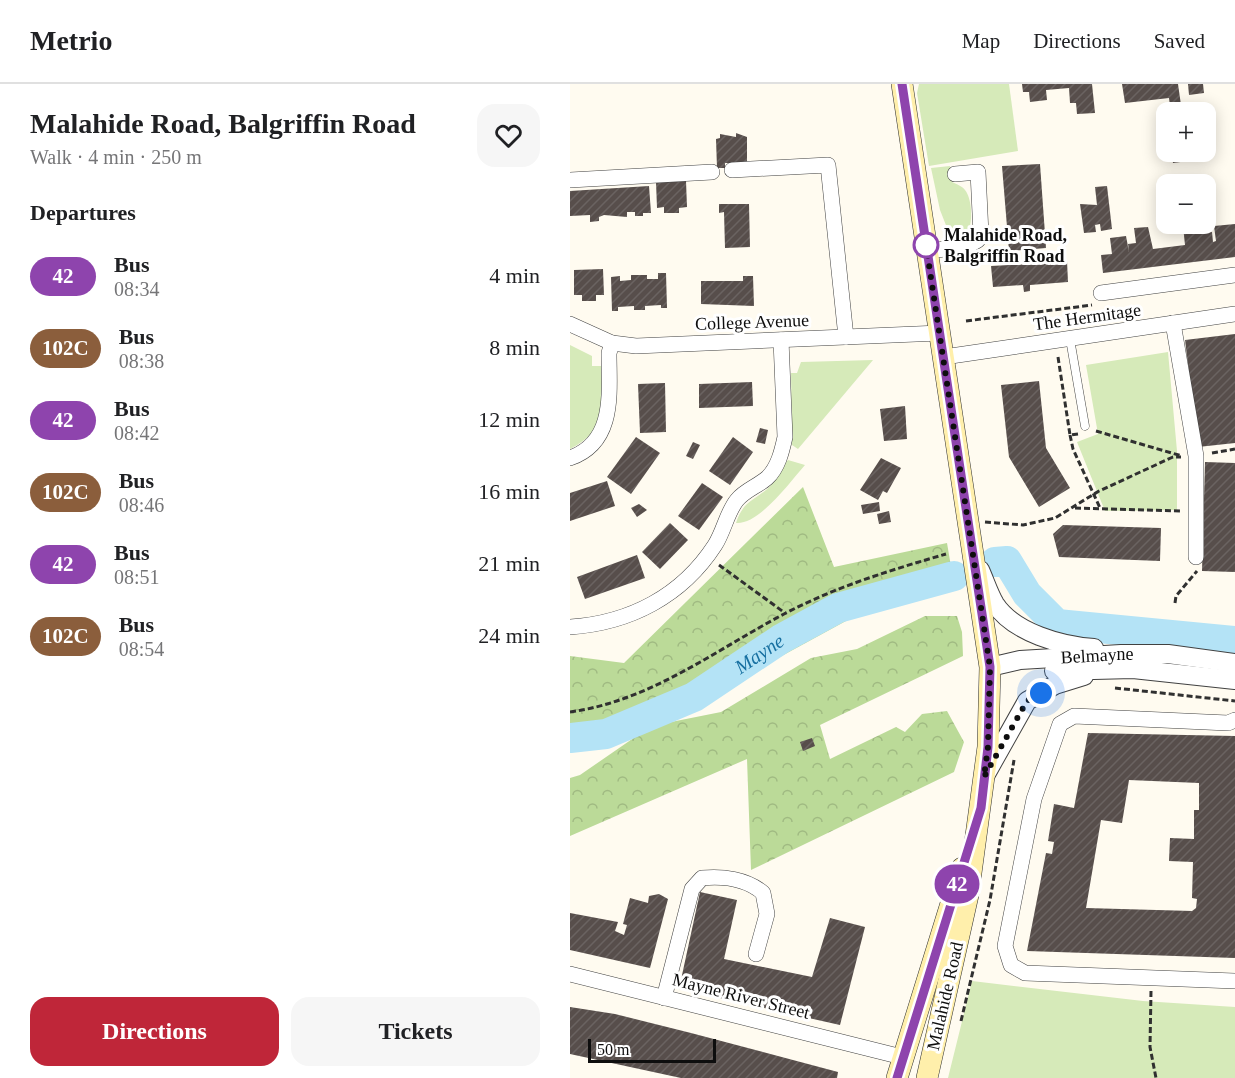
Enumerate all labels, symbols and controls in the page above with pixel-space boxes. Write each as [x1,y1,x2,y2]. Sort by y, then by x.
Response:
text: Metrio [30,25,112,56]
text: Map [962,29,1000,53]
text: Directions [1033,29,1121,53]
text: Saved [1154,29,1205,53]
map controls [1156,102,1216,234]
button: + [1156,102,1216,162]
button: heart [477,104,540,167]
text: Malahide Road, Balgriffin Road [30,108,416,139]
text: Walk · 4 min · 250 m [30,146,202,168]
button: − [1156,174,1216,234]
text: Departures [30,200,136,225]
place label: Malahide Road, Balgriffin Road [944,225,1067,266]
marker: Malahide Road, Balgriffin Road [913,232,939,258]
text: Bus [114,252,149,277]
text: 4 min [489,263,540,288]
text: 42 [53,264,74,288]
text: 08:34 [114,278,160,300]
street label: The Hermitage [1032,300,1142,334]
street label: College Avenue [695,310,809,334]
text: Bus [119,324,154,349]
text: 8 min [489,335,540,360]
text: 102C [42,336,89,360]
text: 08:38 [119,350,164,372]
text: Bus [114,396,149,421]
text: 12 min [478,407,540,432]
text: 42 [53,408,74,432]
text: 08:42 [114,422,160,444]
text: Bus [119,468,154,493]
text: 16 min [478,479,540,504]
text: 102C [42,480,89,504]
text: 08:46 [119,494,164,516]
text: Bus [114,540,149,565]
text: 21 min [478,551,540,576]
text: 42 [53,552,74,576]
text: 08:51 [114,566,160,588]
text: Bus [119,612,154,637]
text: 24 min [478,623,540,648]
text: 102C [42,624,89,648]
water label: Mayne [730,629,788,678]
text: 08:54 [119,638,164,660]
street label: Belmayne [1060,644,1134,668]
your location [1026,678,1056,708]
line badge: 42 [930,864,984,904]
text: 42 [947,872,968,896]
street label: Malahide Road [923,940,967,1052]
street label: Mayne River Street [670,969,812,1023]
button: Directions [30,997,279,1066]
button: Tickets [291,997,540,1066]
scale bar [588,1036,716,1064]
text: 50 m [597,1041,629,1058]

